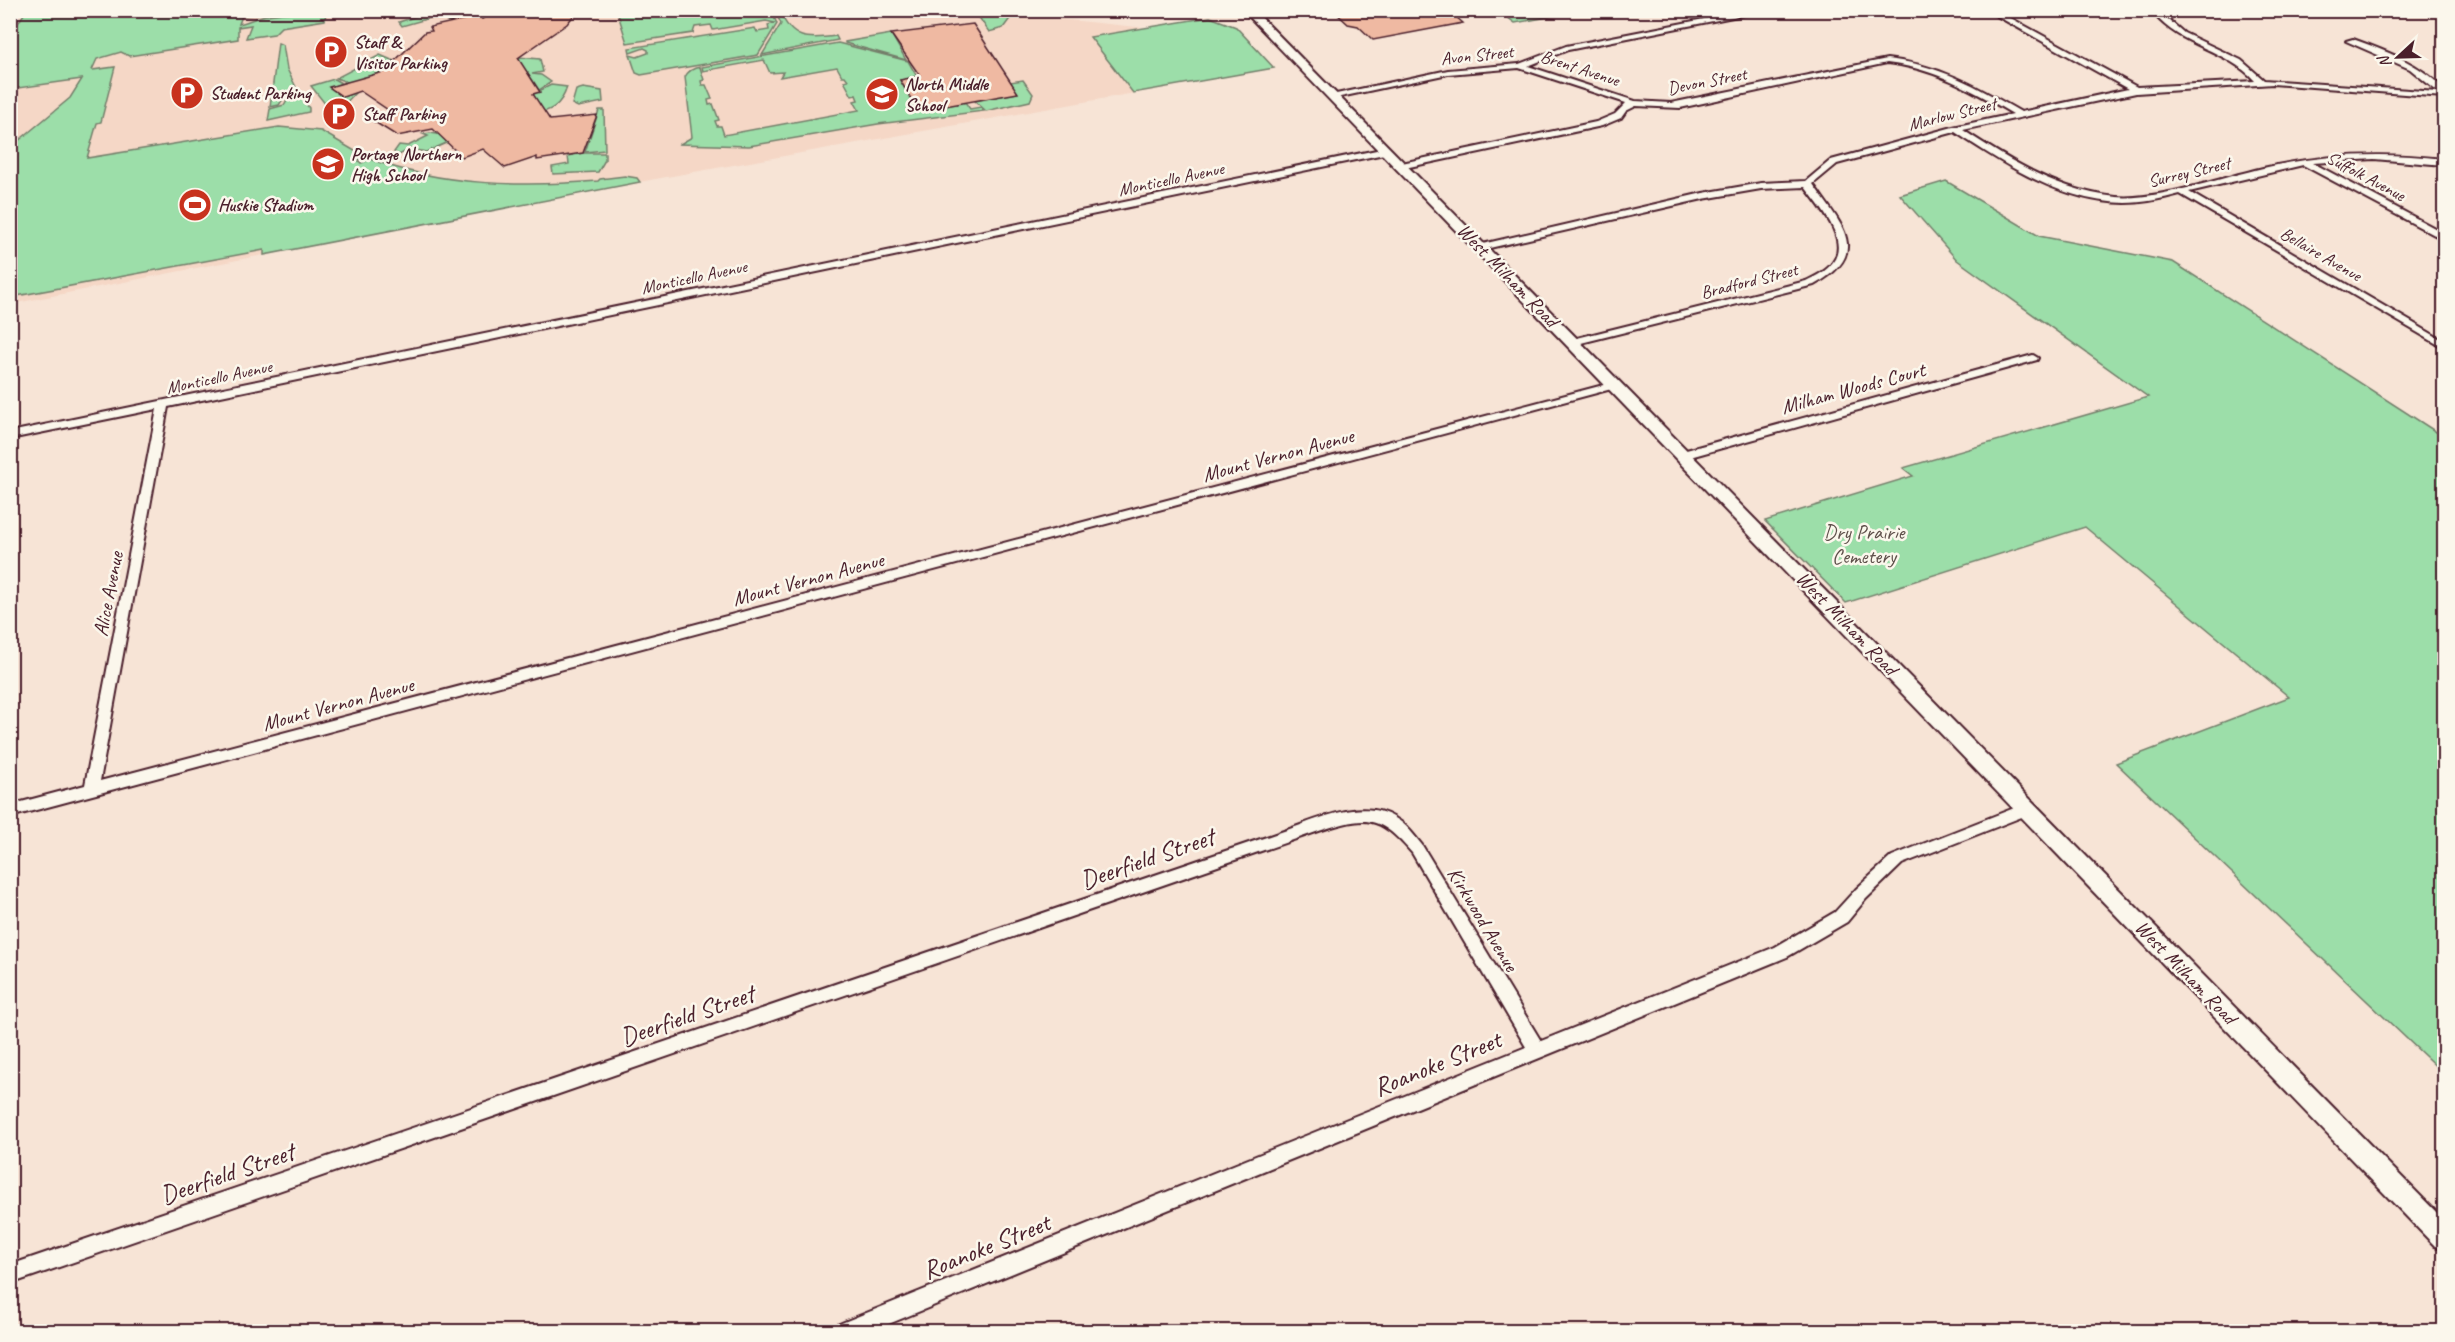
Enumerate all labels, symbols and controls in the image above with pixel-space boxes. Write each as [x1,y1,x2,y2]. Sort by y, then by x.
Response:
north arrow [2368,27,2428,87]
place label: Staff & Visitor Parking [354,31,448,74]
parking icon: Staff & Visitor Parking [313,34,349,70]
street label: Avon Street [1440,40,1516,70]
street label: Brent Avenue [1538,45,1623,91]
text: N [2373,51,2396,71]
street label: Devon Street [1666,62,1750,99]
place label: North Middle School [905,73,990,116]
parking icon: Student Parking [169,75,205,111]
school or university icon: North Middle School [864,76,900,112]
place label: Student Parking [210,82,313,104]
street label: Marlow Street [1906,92,2001,136]
parking icon: Staff Parking [321,96,357,132]
place label: Staff Parking [362,103,447,125]
place label: Portage Northern High School [351,143,462,186]
school or university icon: Portage Northern High School [310,146,346,182]
street label: Suffolk Avenue [2323,146,2410,206]
street label: Surrey Street [2146,151,2235,192]
street label: Monticello Avenue [1116,157,1227,201]
sports icon: Huskie Stadium [177,187,213,223]
place label: Huskie Stadium [218,194,314,216]
street label: West Milham Road [1452,217,1566,335]
street label: Bellaire Avenue [2276,222,2367,287]
street label: Monticello Avenue [639,255,750,299]
street label: Bradford Street [1698,258,1802,304]
street label: Monticello Avenue [164,355,275,399]
street label: Milham Woods Court [1778,356,1930,420]
street label: Mount Vernon Avenue [1199,422,1359,488]
park label: Dry Prairie Cemetery [1824,519,1907,569]
street label: Mount Vernon Avenue [729,546,889,612]
street label: Alice Avenue [87,548,129,638]
street label: West Milham Road [1791,565,1905,683]
street label: Mount Vernon Avenue [259,671,419,737]
street label: Deerfield Street [1076,819,1222,897]
street label: Kirkwood Avenue [1442,862,1525,977]
street label: West Milham Road [2130,914,2244,1032]
street label: Deerfield Street [616,976,762,1054]
street label: Roanoke Street [1369,1022,1508,1104]
street label: Deerfield Street [156,1134,302,1212]
street label: Roanoke Street [918,1205,1057,1287]

